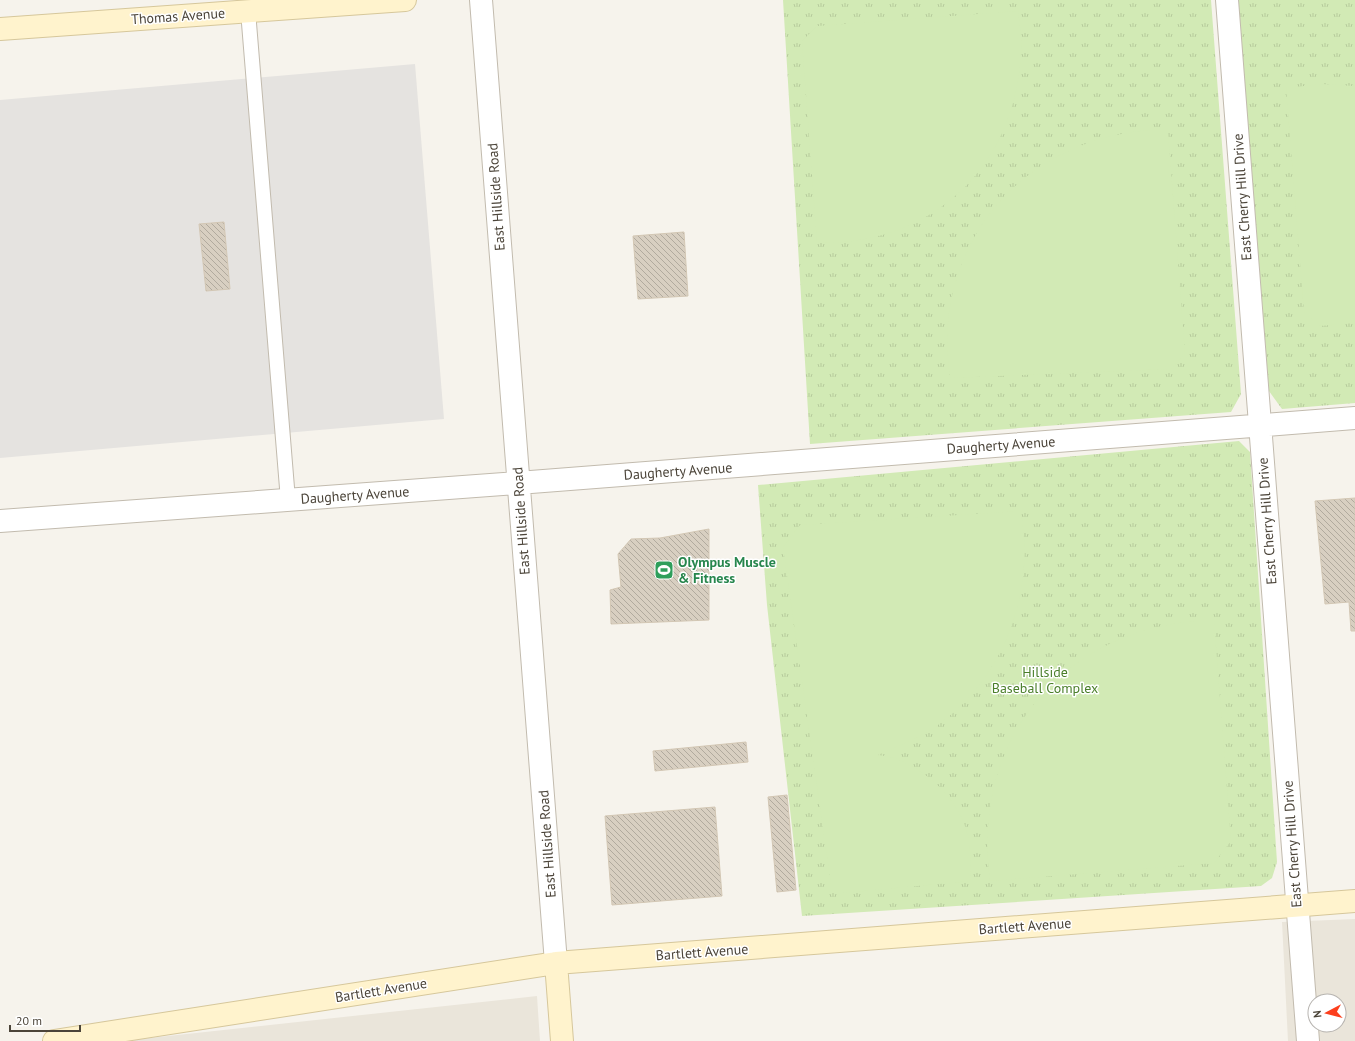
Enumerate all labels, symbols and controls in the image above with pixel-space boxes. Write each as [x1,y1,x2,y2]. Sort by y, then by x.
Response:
street label: Thomas Avenue [130,4,226,28]
street label: East Cherry Hill Drive [1229,133,1255,261]
street label: East Hillside Road [483,143,509,251]
street label: Daugherty Avenue [946,432,1056,458]
street label: East Cherry Hill Drive [1254,457,1280,585]
street label: Daugherty Avenue [623,458,733,484]
street label: East Hillside Road [508,467,534,575]
street label: Daugherty Avenue [300,482,410,508]
place label: Olympus Muscle & Fitness [678,553,776,587]
sports icon: Olympus Muscle & Fitness [653,559,675,581]
park label: Hillside Baseball Complex [992,663,1098,697]
street label: East Cherry Hill Drive [1279,780,1305,908]
street label: East Hillside Road [534,790,560,898]
street label: Bartlett Avenue [978,914,1072,938]
street label: Bartlett Avenue [655,940,749,964]
street label: Bartlett Avenue [334,974,428,1006]
north arrow [1307,993,1347,1033]
scale bar [10,1007,80,1033]
text: N [1310,1010,1324,1019]
text: 20 m [16,1013,42,1028]

